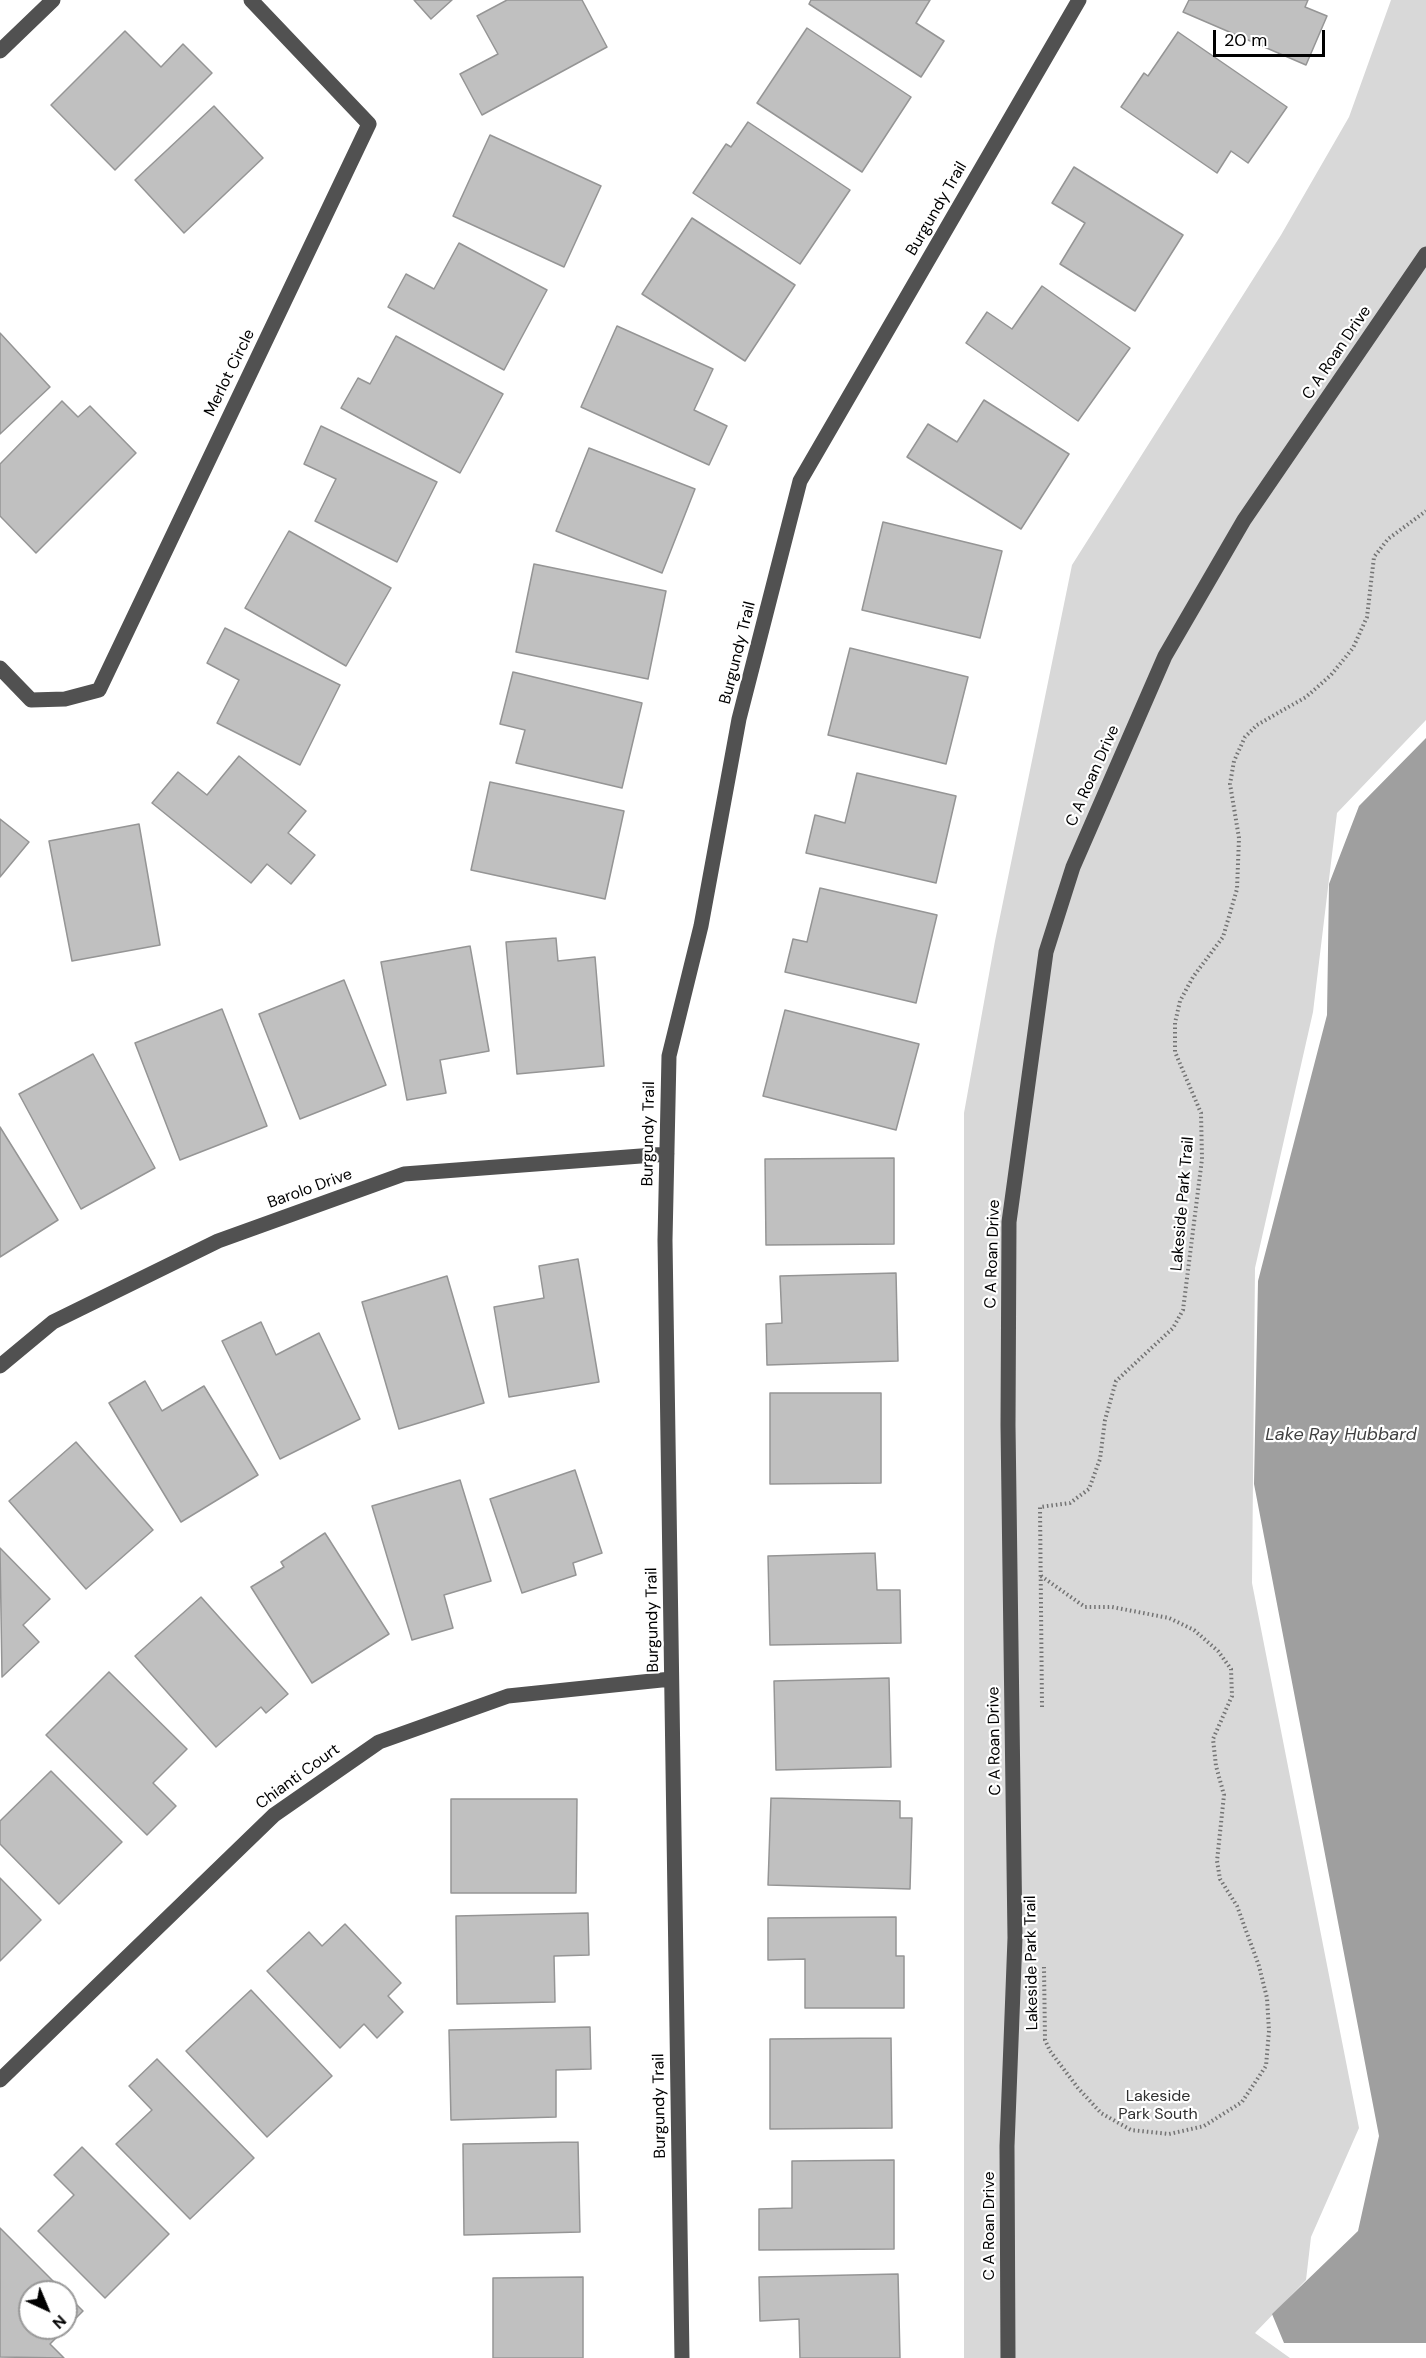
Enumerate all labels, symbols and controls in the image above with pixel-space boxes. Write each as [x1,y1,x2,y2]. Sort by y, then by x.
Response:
scale bar [1216,18,1328,56]
text: 20 m [1224,28,1267,52]
street label: Burgundy Trail [902,159,972,259]
street label: C A Roan Drive [1299,302,1375,404]
street label: Merlot Circle [201,326,259,420]
street label: Burgundy Trail [716,600,760,706]
street label: C A Roan Drive [1062,722,1124,830]
street label: Burgundy Trail [638,1081,660,1187]
street label: Lakeside Park Trail [1168,1136,1198,1272]
street label: Barolo Drive [265,1165,355,1213]
street label: C A Roan Drive [982,1199,1004,1309]
water label: Lake Ray Hubbard [1265,1424,1417,1446]
street label: Burgundy Trail [642,1567,664,1673]
street label: C A Roan Drive [984,1686,1006,1796]
street label: Chianti Court [252,1740,344,1814]
street label: Lakeside Park Trail [1021,1895,1043,2031]
street label: Burgundy Trail [649,2053,671,2159]
park label: Lakeside Park South [1118,2087,1198,2125]
street label: C A Roan Drive [980,2171,1000,2281]
north arrow [18,2280,78,2340]
text: N [48,2310,71,2333]

